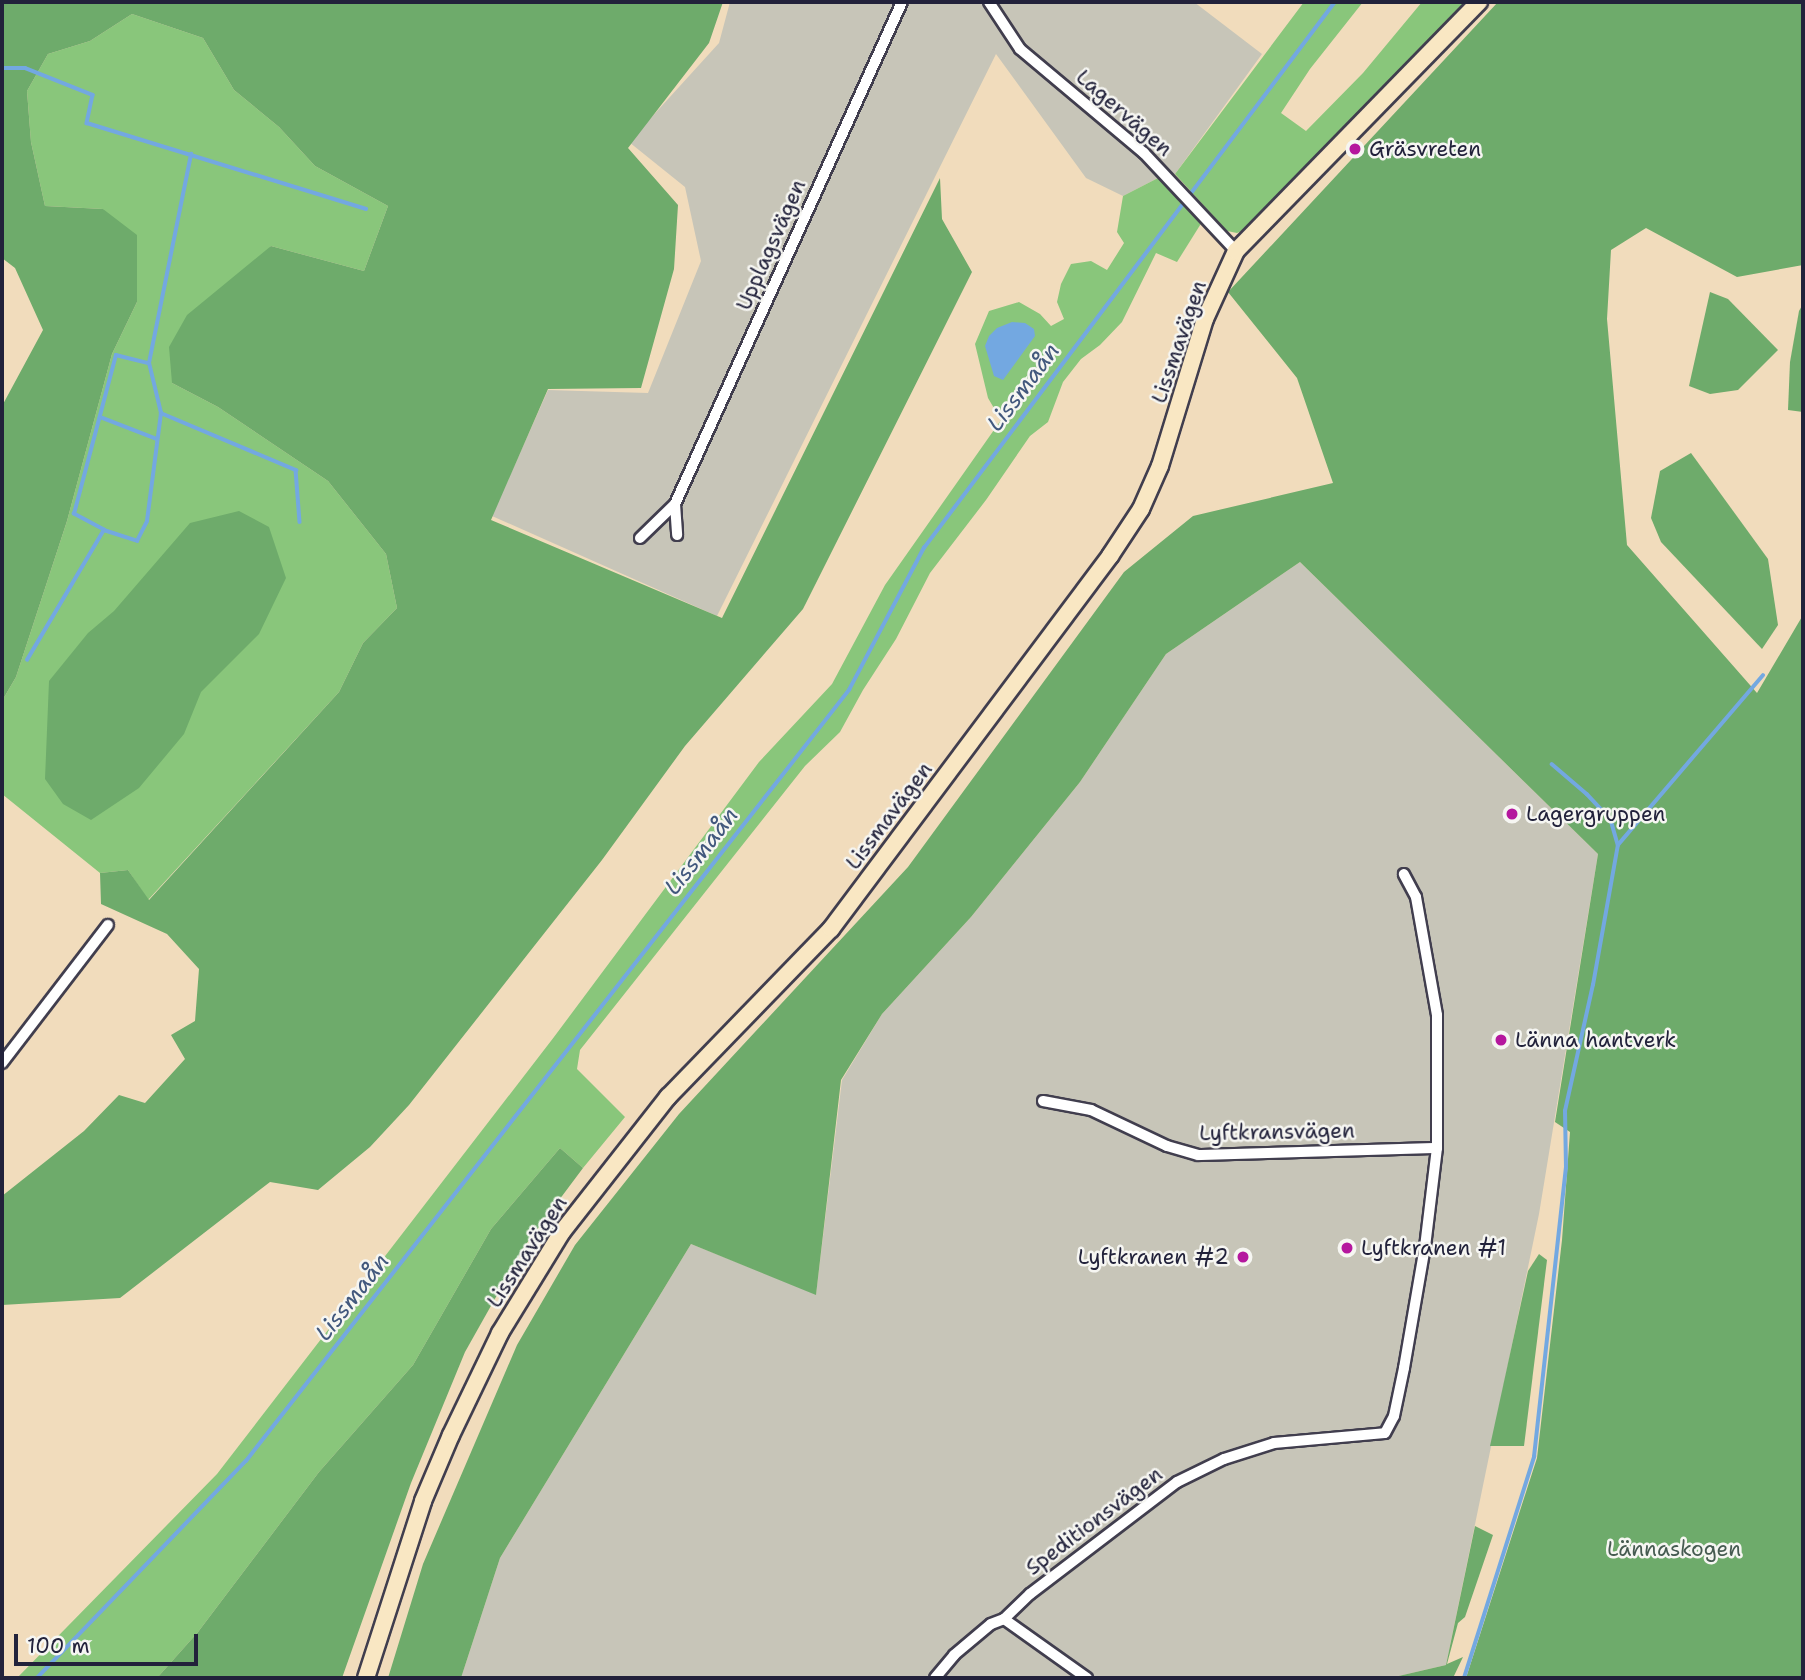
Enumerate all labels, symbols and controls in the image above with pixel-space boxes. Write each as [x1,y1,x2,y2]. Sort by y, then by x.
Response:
street label: Lagervägen [1071,64,1177,162]
place label: Gräsvreten [1369,136,1481,162]
marker: Gräsvreten [1347,141,1363,157]
street label: Upplagsvägen [731,176,811,314]
street label: Lissmavägen [1146,278,1212,406]
water label: Lissmaån [981,337,1065,437]
street label: Lissmavägen [841,757,937,875]
place label: Lagergruppen [1526,801,1665,827]
water label: Lissmaån [658,802,744,900]
marker: Lagergruppen [1504,806,1520,822]
place label: Länna hantverk [1515,1027,1676,1053]
marker: Länna hantverk [1493,1032,1509,1048]
street label: Lyftkransvägen [1199,1118,1355,1146]
street label: Lissmavägen [482,1192,572,1312]
place label: Lyftkranen #1 [1361,1235,1506,1261]
marker: Lyftkranen #1 [1339,1240,1355,1256]
place label: Lyftkranen #2 [1078,1244,1229,1270]
water label: Lissmaån [309,1248,395,1346]
marker: Lyftkranen #2 [1235,1249,1251,1265]
street label: Speditionsvägen [1021,1462,1167,1580]
park label: Lännaskogen [1607,1536,1741,1562]
scale bar [18,1620,201,1664]
text: 100 m [27,1632,90,1660]

